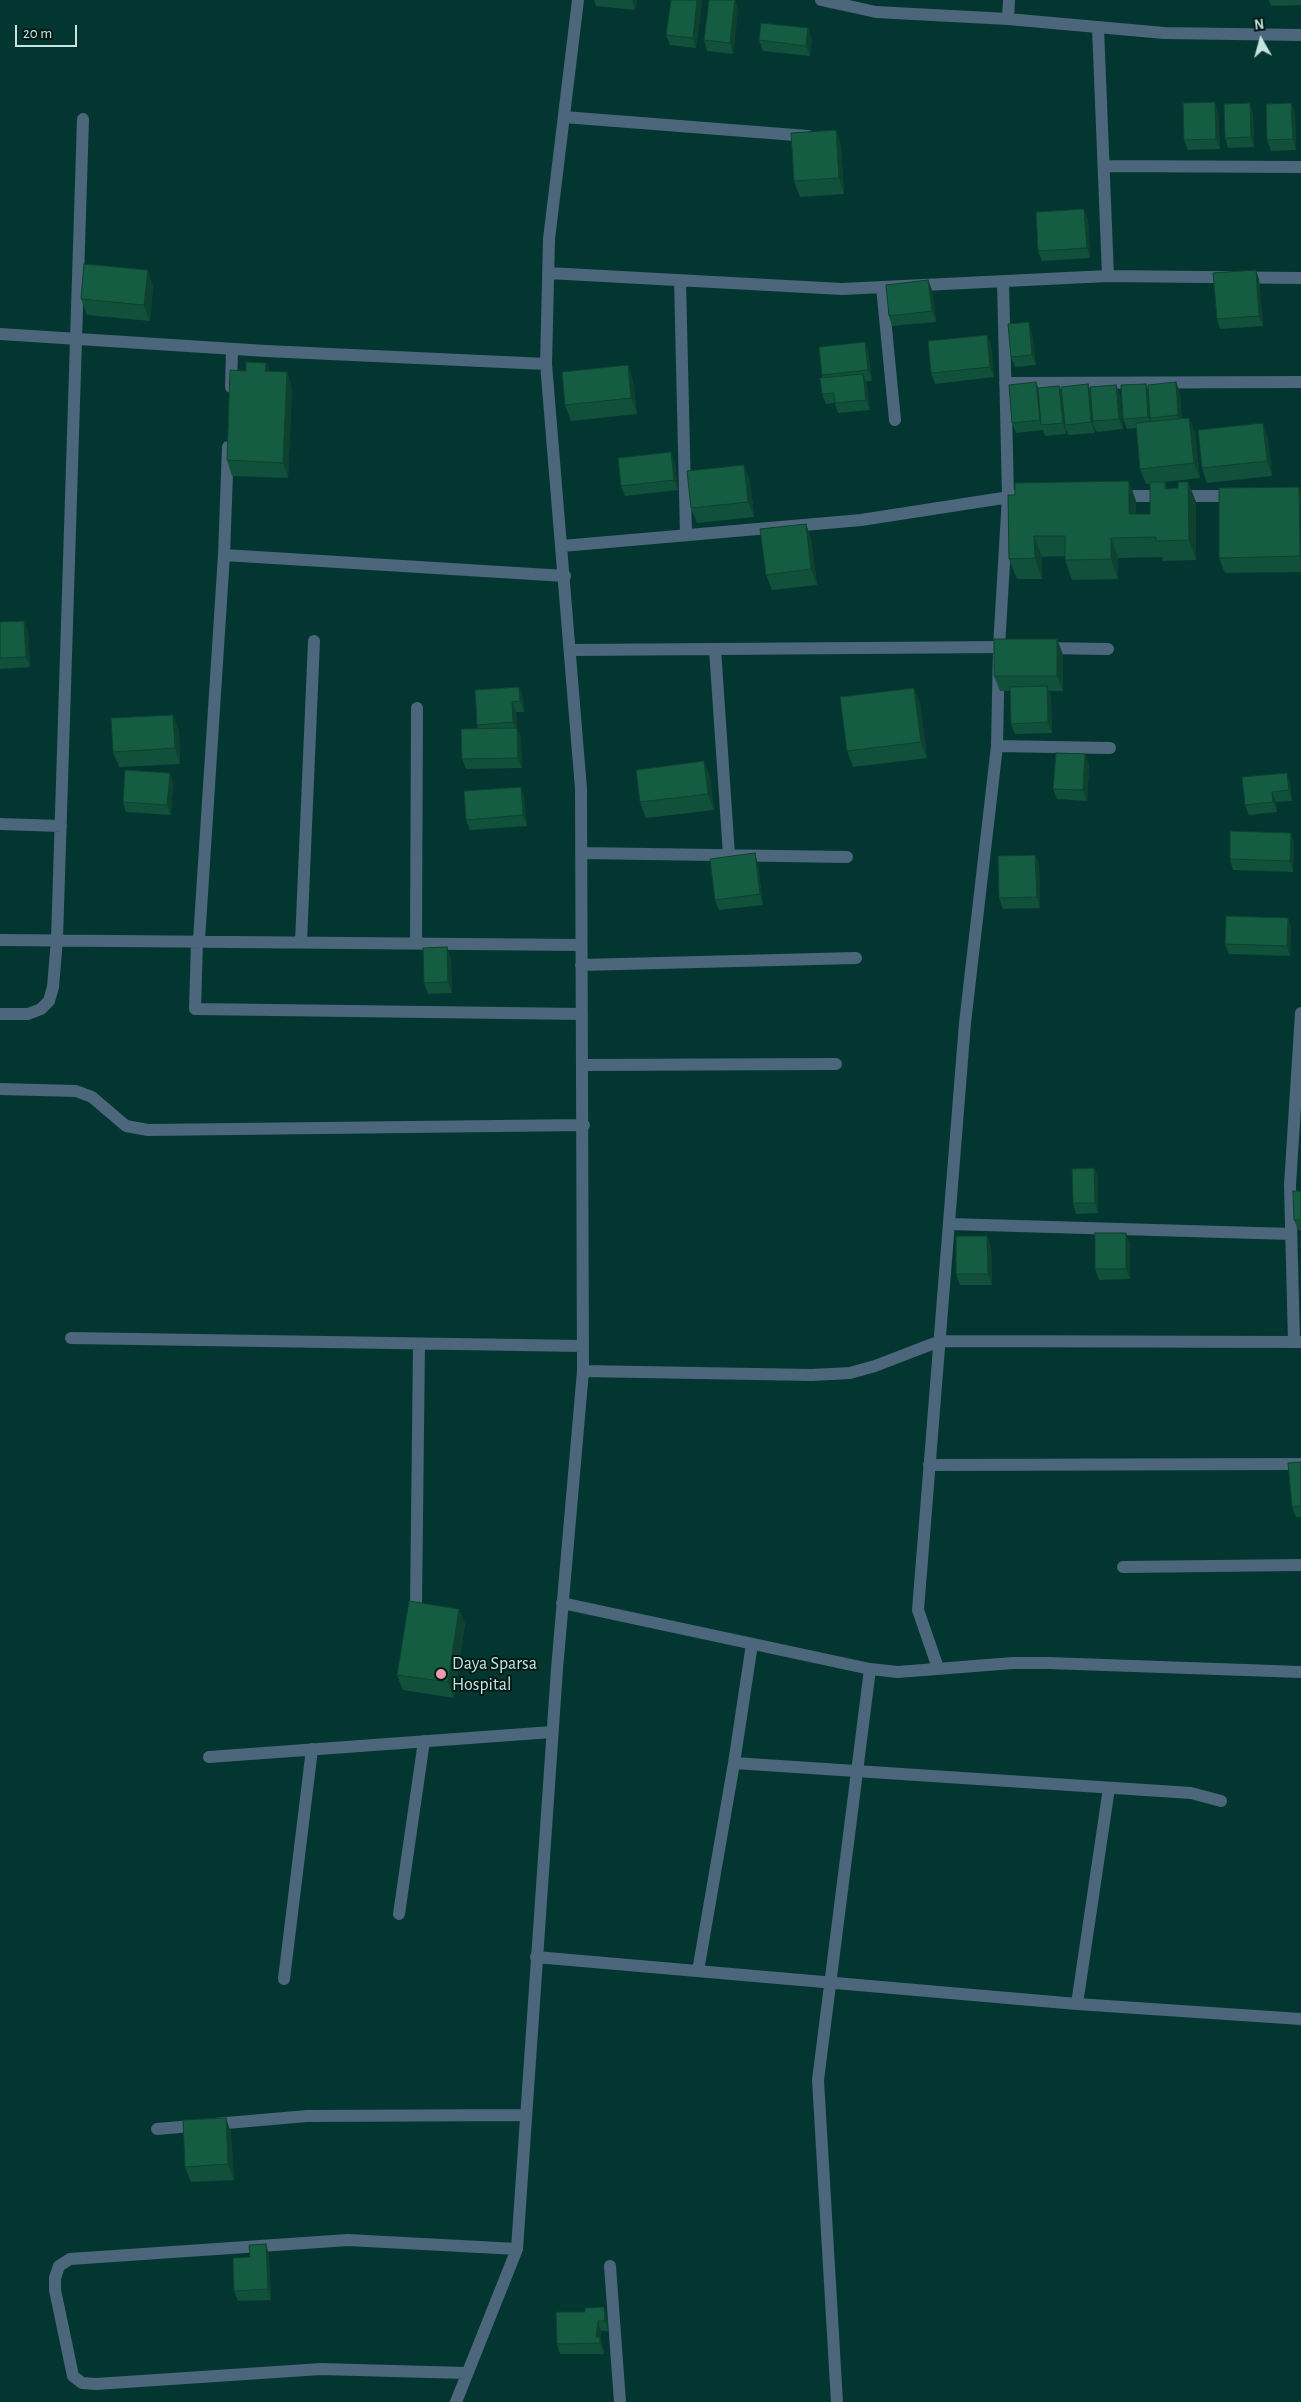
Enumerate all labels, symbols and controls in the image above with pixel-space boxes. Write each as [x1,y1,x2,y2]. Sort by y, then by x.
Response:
scale bar [18,15,80,47]
north arrow [1236,15,1286,65]
text: N [1253,18,1265,33]
text: 20 m [23,26,52,41]
place label: Daya Sparsa Hospital [452,1653,537,1696]
marker: Daya Sparsa Hospital [434,1667,448,1681]

